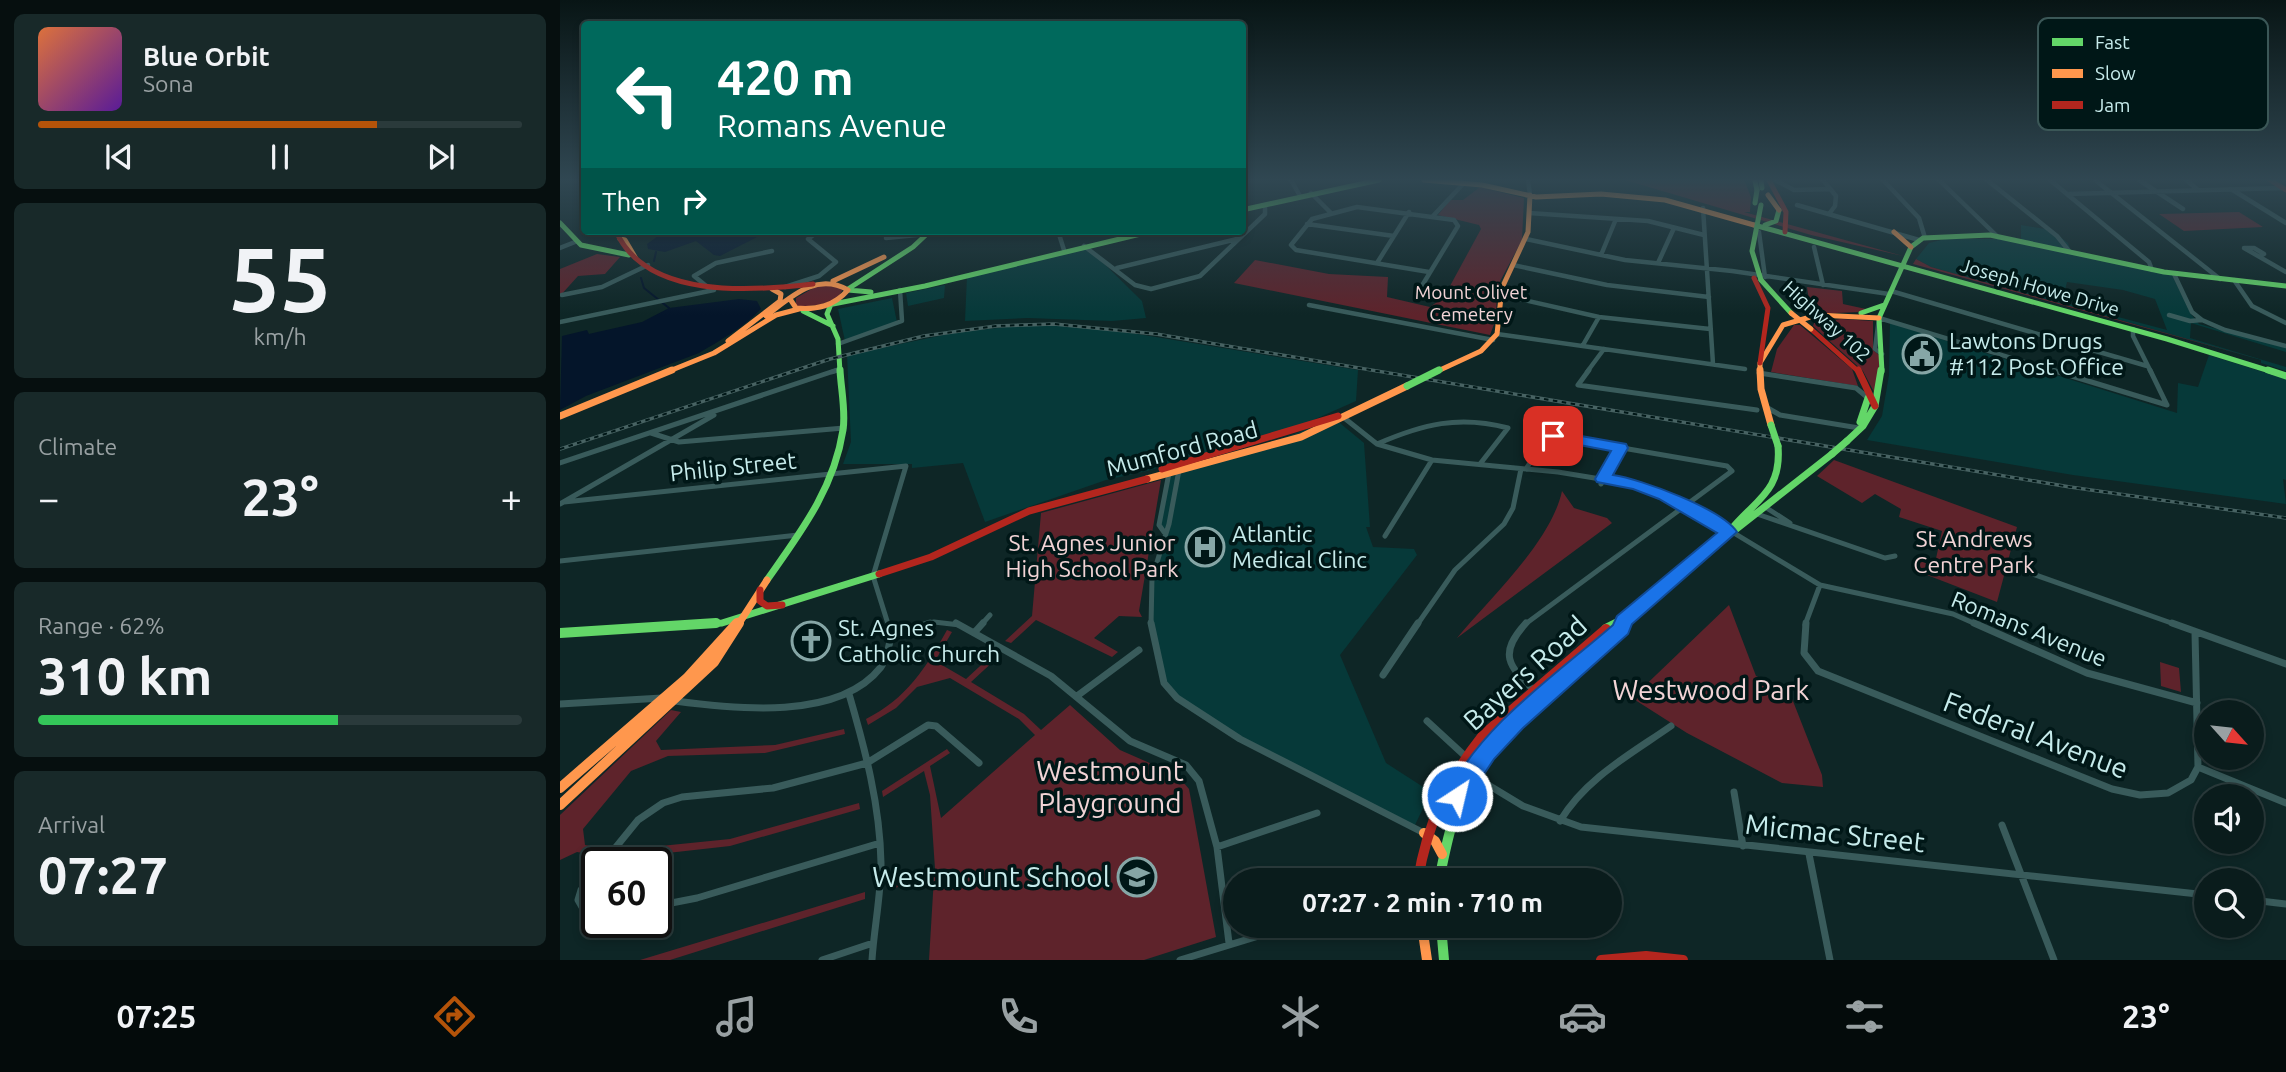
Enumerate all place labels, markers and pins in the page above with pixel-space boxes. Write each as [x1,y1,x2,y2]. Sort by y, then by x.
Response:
place label: Lawtons Drugs #112 Post Office [1949,328,2124,379]
public building icon: Lawtons Drugs #112 Post Office [1901,333,1943,375]
pin [1523,406,1583,466]
place label: Atlantic Medical Clinc [1232,521,1367,572]
hospital icon: Atlantic Medical Clinc [1184,526,1226,568]
place label: St. Agnes Catholic Church [838,615,1000,666]
church icon: St. Agnes Catholic Church [790,620,832,662]
school or university icon: Westmount School [1116,856,1158,898]
place label: Westmount School [872,861,1110,892]

